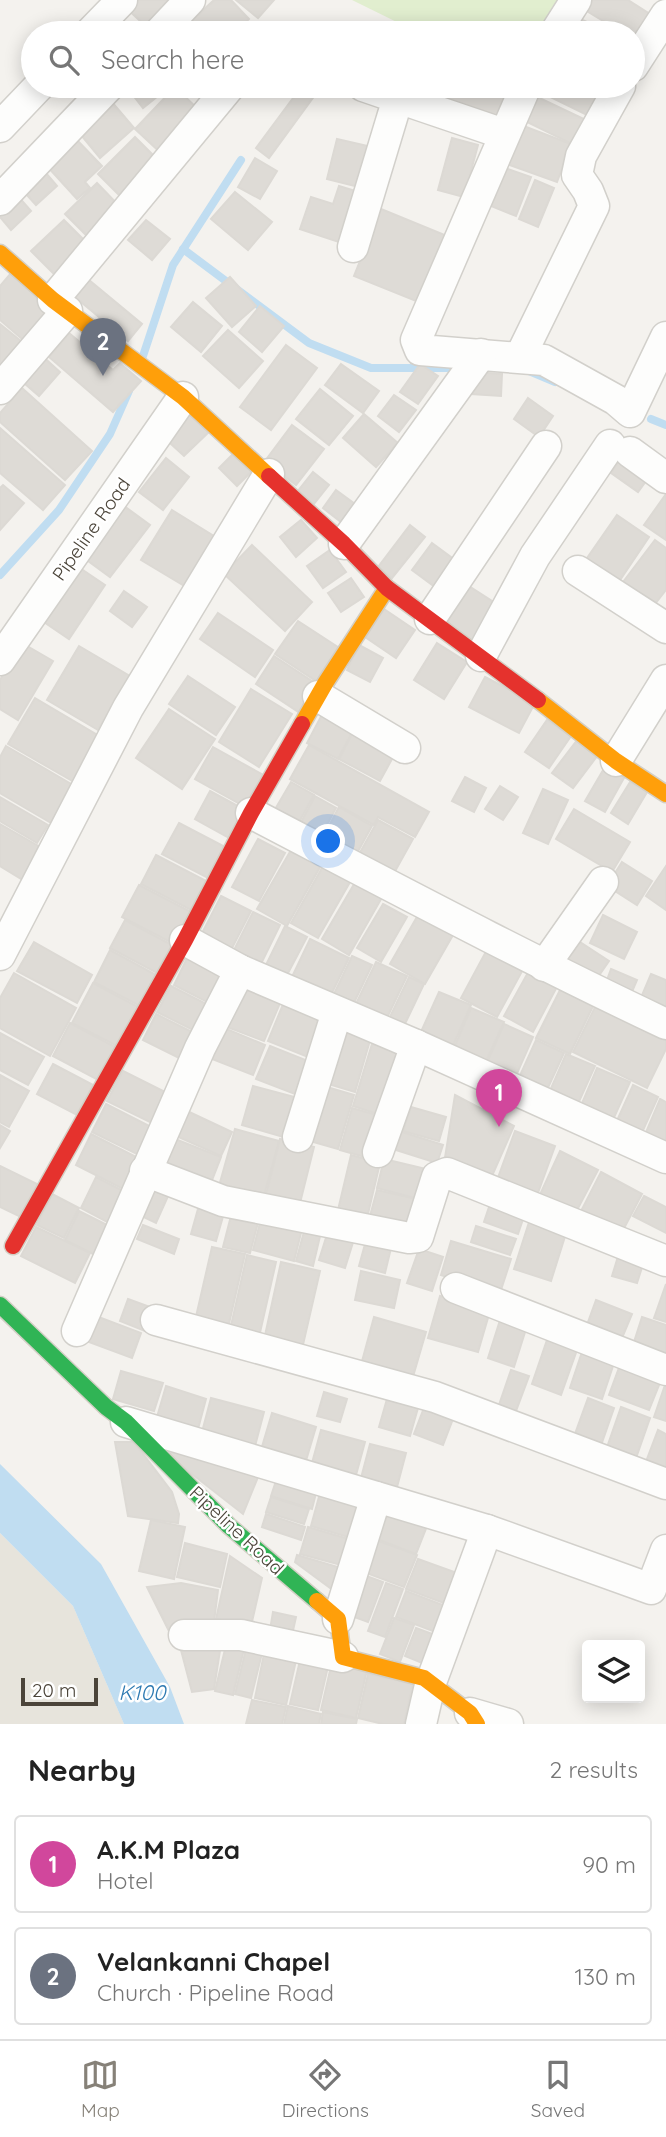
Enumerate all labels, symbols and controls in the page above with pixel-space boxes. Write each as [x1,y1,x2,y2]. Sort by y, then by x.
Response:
search box [21,21,645,98]
icon: search [45,41,83,79]
text: Search here [101,43,245,76]
pin: 2 [80,318,126,376]
street label: Pipeline Road [47,473,135,585]
your location [311,824,345,858]
pin: 1 [476,1069,522,1127]
street label: Pipeline Road [185,1480,289,1580]
map controls [582,1640,645,1703]
button: layers [582,1640,645,1703]
scale bar [21,1675,98,1707]
text: 20 m [32,1678,76,1702]
water label: K100 [119,1679,167,1705]
text: Nearby [28,1751,136,1789]
text: 2 results [549,1755,638,1784]
text: A.K.M Plaza [97,1833,240,1866]
text: 1 [49,1850,57,1879]
text: 90 m [582,1850,636,1879]
text: Hotel [97,1866,153,1895]
text: Velankanni Chapel [97,1945,330,1978]
text: 2 [46,1962,60,1991]
text: 130 m [574,1962,636,1991]
text: Church · Pipeline Road [97,1978,334,2007]
tab: Map [81,2056,120,2122]
tab: Directions [282,2056,369,2122]
tab: Saved [531,2056,585,2122]

